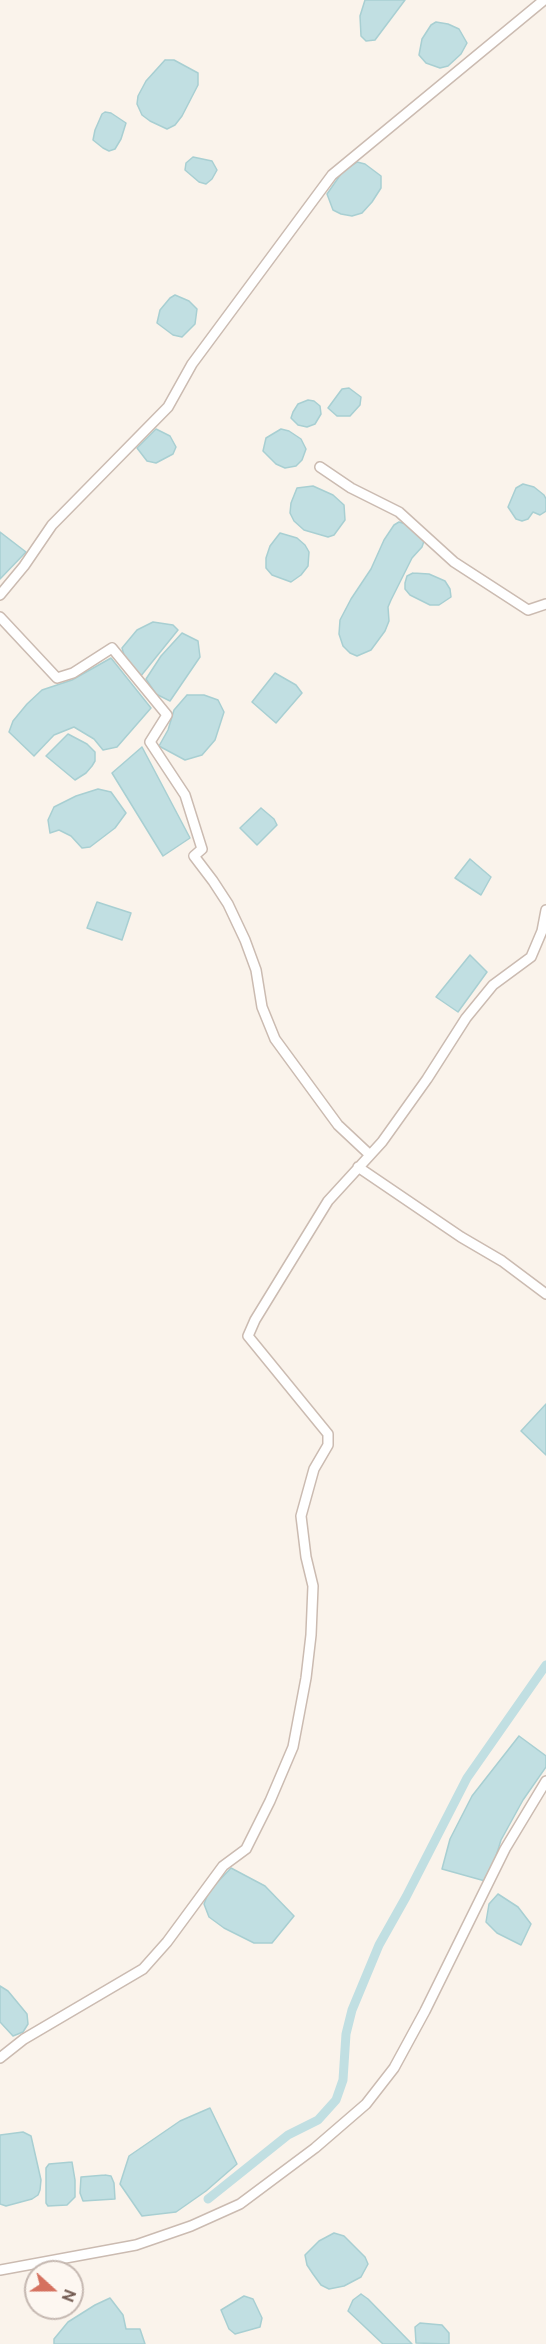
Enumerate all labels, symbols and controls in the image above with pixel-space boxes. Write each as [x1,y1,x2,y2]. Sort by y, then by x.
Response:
north arrow [24,2260,84,2320]
text: N [58,2287,79,2305]

